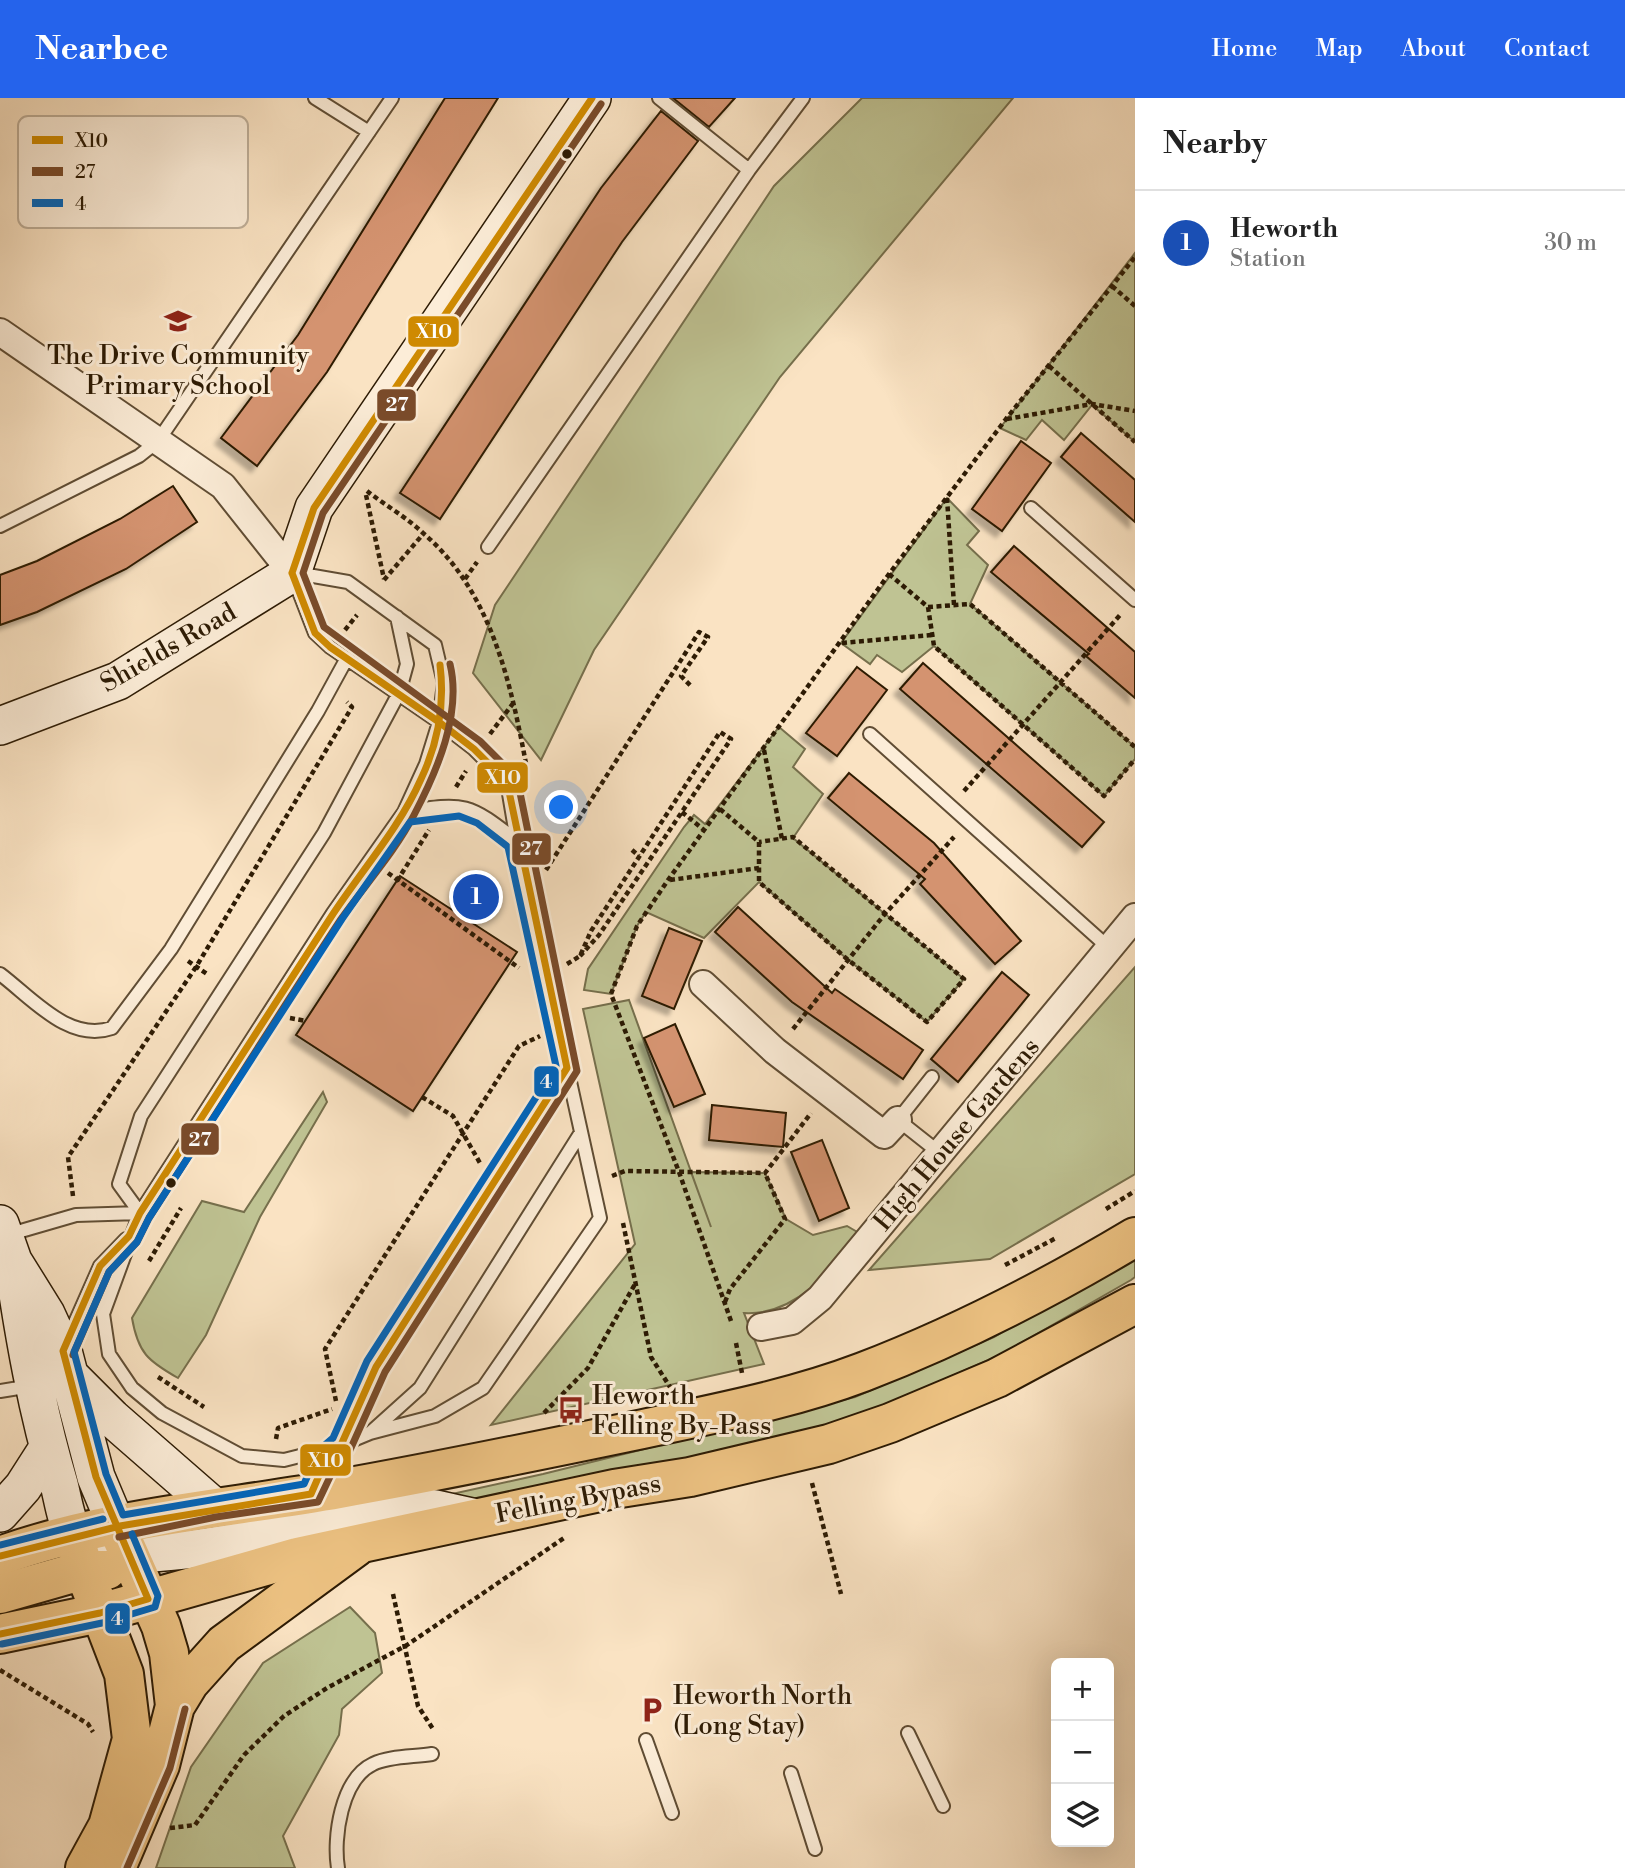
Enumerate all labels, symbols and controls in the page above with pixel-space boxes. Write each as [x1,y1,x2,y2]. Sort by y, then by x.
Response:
text: Nearbee [35,29,168,70]
text: Home [1212,34,1277,64]
text: Map [1315,34,1363,64]
text: About [1401,34,1466,64]
text: Contact [1504,34,1590,64]
legend [18,116,248,228]
text: Nearby [1163,125,1267,163]
text: X10 [74,129,108,153]
unlabelled marker [560,147,574,161]
text: 27 [75,160,96,184]
text: 4 [75,192,86,216]
text: Heworth [1230,213,1338,245]
text: 1 [1180,229,1192,257]
text: 30 m [1544,229,1597,257]
text: Station [1230,245,1306,273]
school or university icon: The Drive Community Primary School [163,306,193,336]
line badge: X10 [407,315,460,348]
text: X10 [415,320,452,344]
place label: The Drive Community Primary School [47,340,309,402]
line badge: 27 [376,388,417,422]
text: 27 [386,393,408,417]
street label: Shields Road [95,596,242,700]
line badge: X10 [476,761,529,794]
text: X10 [484,766,521,790]
your location [544,790,578,824]
line badge: 27 [511,832,552,866]
text: 27 [520,837,542,861]
pin: 1 [453,871,499,923]
street label: High House Gardens [867,1032,1047,1238]
line badge: 4 [533,1065,560,1098]
text: 4 [540,1070,553,1094]
line badge: 27 [180,1122,220,1156]
text: 27 [189,1128,211,1152]
unlabelled marker [164,1176,178,1190]
place label: Heworth Felling By-Pass [592,1380,771,1442]
bus stop icon: Heworth Felling By-Pass [556,1395,586,1425]
line badge: X10 [299,1443,352,1477]
text: X10 [307,1449,344,1473]
street label: Felling Bypass [493,1467,664,1531]
line badge: 4 [104,1602,131,1635]
text: 4 [111,1607,124,1631]
map controls [1051,1658,1114,1847]
button: + [1051,1658,1114,1721]
place label: Heworth North (Long Stay) [673,1680,852,1742]
parking icon: Heworth North (Long Stay) [637,1695,667,1725]
button: − [1051,1721,1114,1784]
button: layers [1051,1784,1114,1847]

